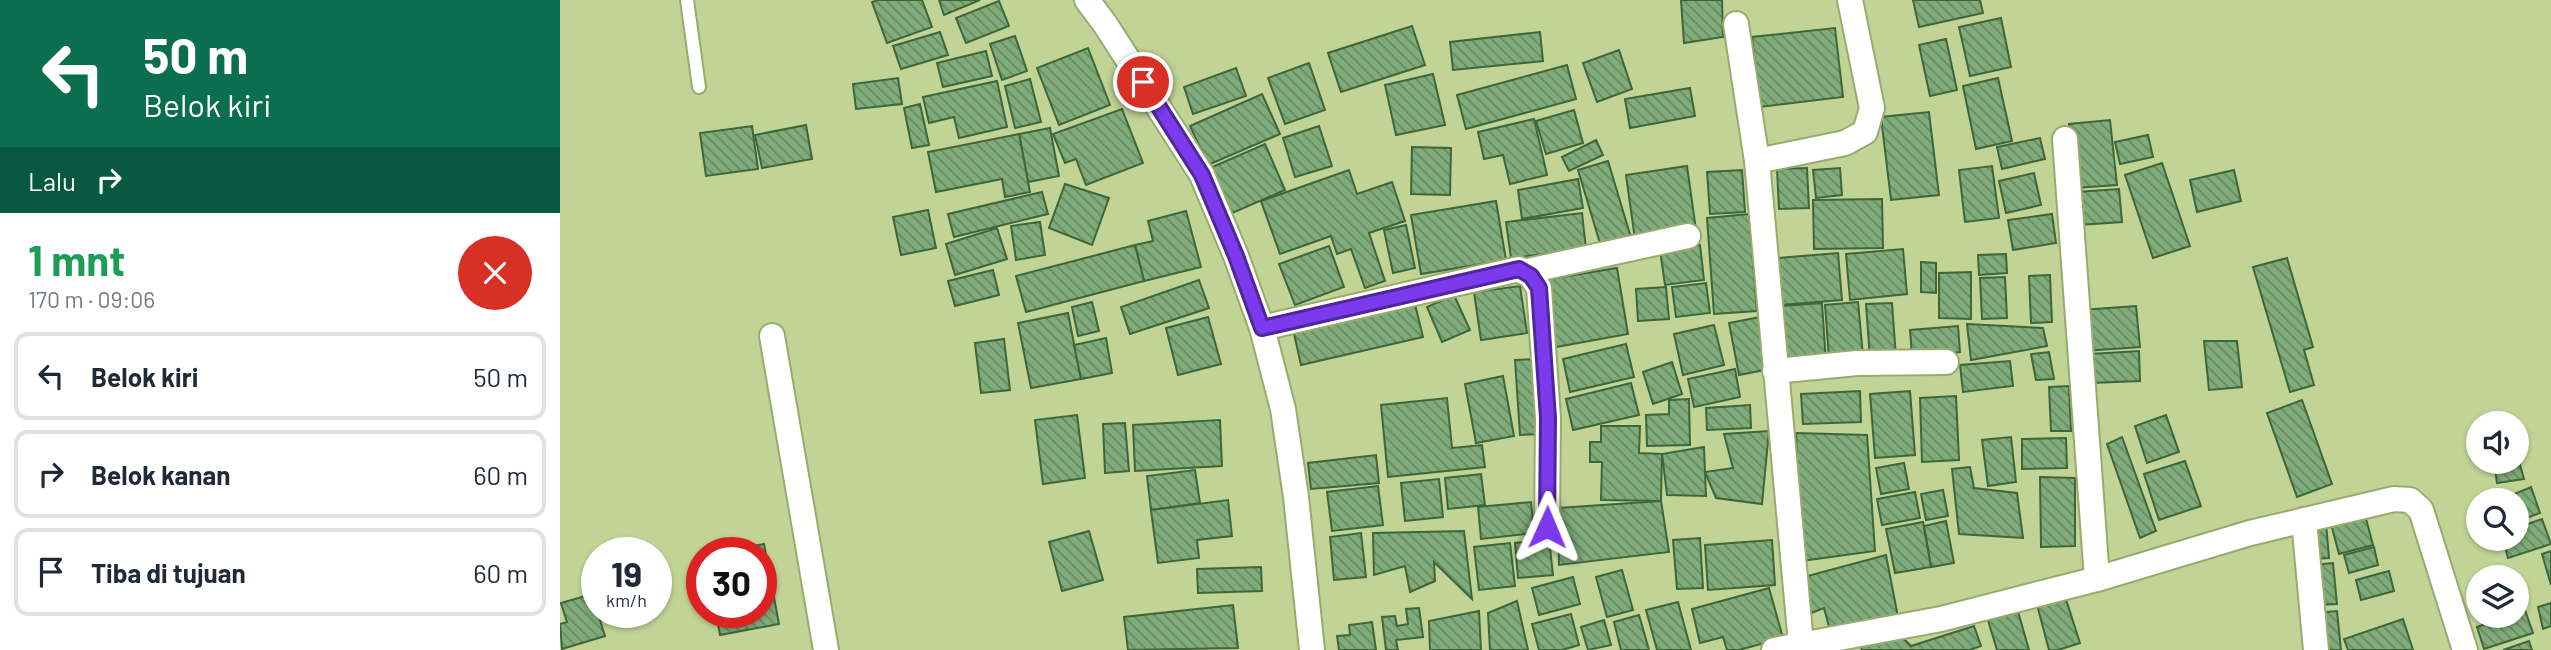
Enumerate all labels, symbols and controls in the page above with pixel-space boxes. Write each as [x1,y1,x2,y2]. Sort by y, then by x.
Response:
text: 50 m [143,25,248,84]
icon: left [28,28,119,119]
pin [1113,52,1173,112]
icon: arrive [1124,63,1162,101]
text: Belok kiri [143,85,271,123]
icon: right [90,161,128,199]
text: Lalu [28,165,76,196]
text: 1 mnt [28,234,125,284]
button: close [458,236,532,310]
text: 170 m · 09:06 [28,285,155,313]
icon: left [32,357,70,395]
text: Belok kiri [91,361,198,392]
text: 50 m [473,361,528,392]
map controls [2466,411,2529,628]
button: sound [2466,411,2529,474]
icon: right [32,455,70,493]
text: Belok kanan [91,459,230,490]
text: 60 m [473,459,528,490]
button: search [2466,488,2529,551]
position arrow [1510,490,1584,564]
speed limit sign: 30 [686,537,777,628]
text: 19 [611,552,642,594]
icon: arrive [32,553,70,591]
text: Tiba di tujuan [91,557,246,588]
text: 60 m [473,557,528,588]
button: layers [2466,565,2529,628]
text: km/h [606,589,647,611]

